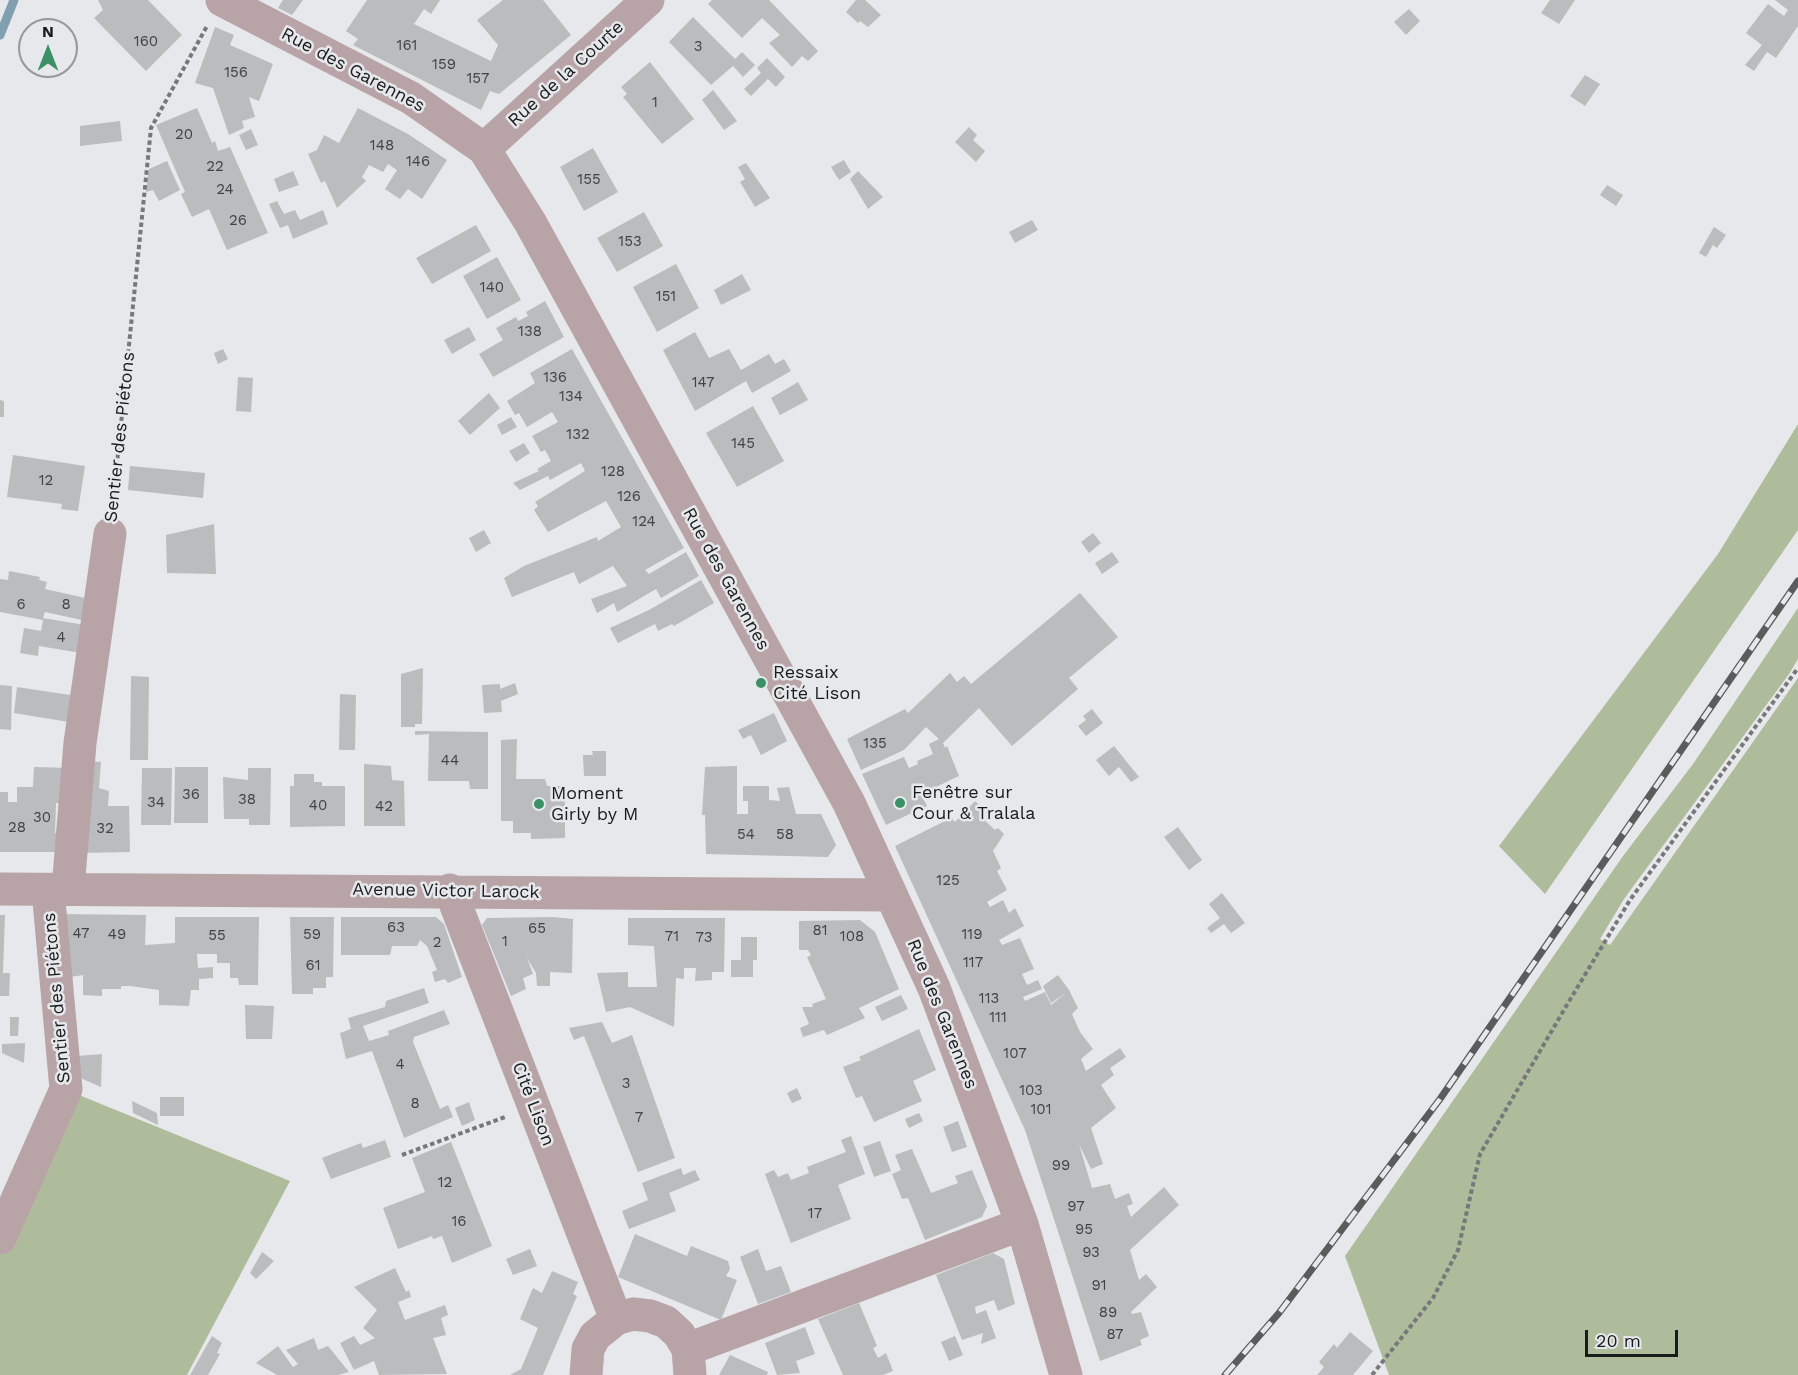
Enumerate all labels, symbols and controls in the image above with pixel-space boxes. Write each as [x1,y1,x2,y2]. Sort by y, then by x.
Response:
street label: Rue de la Courte [504,16,628,132]
north arrow [18,18,78,78]
text: N [42,22,54,41]
street label: Rue des Garennes [278,23,428,117]
house number: 160 [134,33,158,51]
house number: 161 [397,37,417,55]
house number: 3 [694,38,702,56]
house number: 159 [432,56,456,74]
house number: 156 [224,64,248,82]
house number: 157 [467,70,489,88]
house number: 1 [652,94,658,112]
house number: 20 [175,126,193,144]
house number: 148 [370,137,394,155]
house number: 146 [406,153,430,171]
house number: 22 [206,158,224,176]
house number: 155 [577,171,601,189]
house number: 24 [216,181,234,199]
house number: 26 [229,212,247,230]
house number: 153 [618,233,642,251]
house number: 140 [480,279,504,297]
house number: 151 [656,288,676,306]
house number: 138 [518,323,542,341]
street label: Sentier des Piétons [100,351,140,523]
house number: 136 [543,369,567,387]
house number: 147 [692,374,714,392]
house number: 134 [559,388,583,406]
house number: 132 [566,426,590,444]
house number: 145 [731,435,755,453]
house number: 128 [601,463,625,481]
house number: 12 [39,472,53,490]
house number: 126 [617,488,641,506]
street label: Rue des Garennes [678,504,774,654]
house number: 124 [632,513,656,531]
house number: 6 [16,596,26,614]
house number: 8 [61,596,71,614]
house number: 4 [56,629,66,647]
place label: Ressaix Cité Lison [773,662,861,704]
marker: Ressaix Cité Lison [754,676,768,690]
house number: 135 [863,735,887,753]
house number: 44 [441,752,459,770]
place label: Fenêtre sur Cour & Tralala [912,782,1035,824]
place label: Moment Girly by M [551,783,638,826]
house number: 36 [182,786,200,804]
house number: 38 [238,791,256,809]
house number: 34 [147,794,165,812]
marker: Fenêtre sur Cour & Tralala [893,796,907,810]
house number: 40 [309,797,327,815]
marker: Moment Girly by M [532,797,546,811]
house number: 42 [375,798,393,816]
house number: 30 [33,809,51,827]
house number: 28 [8,819,26,837]
house number: 32 [96,820,114,838]
house number: 54 [737,826,755,844]
house number: 58 [776,826,794,844]
house number: 125 [936,872,960,890]
street label: Avenue Victor Larock [352,879,540,903]
street label: Sentier des Piétons [39,912,75,1084]
house number: 63 [387,919,405,937]
house number: 65 [528,920,546,938]
house number: 81 [812,922,828,940]
house number: 47 [73,925,89,943]
house number: 49 [108,926,126,944]
house number: 59 [303,926,321,944]
house number: 119 [962,926,982,944]
house number: 55 [208,927,226,945]
house number: 71 [665,928,679,946]
house number: 108 [840,928,864,946]
house number: 73 [695,929,713,947]
house number: 1 [502,933,508,951]
house number: 2 [433,934,441,952]
street label: Rue des Garennes [902,936,982,1092]
house number: 117 [963,954,983,972]
house number: 61 [306,957,320,975]
house number: 113 [979,990,999,1008]
house number: 111 [989,1009,1007,1027]
house number: 107 [1003,1045,1027,1063]
house number: 4 [395,1056,405,1074]
street label: Cité Lison [507,1059,559,1149]
house number: 3 [622,1075,630,1093]
house number: 103 [1019,1082,1043,1100]
house number: 8 [410,1095,420,1113]
house number: 101 [1030,1101,1052,1119]
house number: 7 [635,1109,643,1127]
house number: 99 [1052,1157,1070,1175]
house number: 12 [438,1174,452,1192]
house number: 97 [1067,1198,1085,1216]
house number: 17 [808,1205,822,1223]
house number: 16 [452,1213,466,1231]
house number: 95 [1075,1221,1093,1239]
house number: 93 [1082,1244,1100,1262]
house number: 91 [1091,1277,1107,1295]
house number: 89 [1099,1304,1117,1322]
scale bar [1588,1318,1681,1356]
house number: 87 [1106,1326,1124,1344]
text: 20 m [1596,1330,1641,1351]

